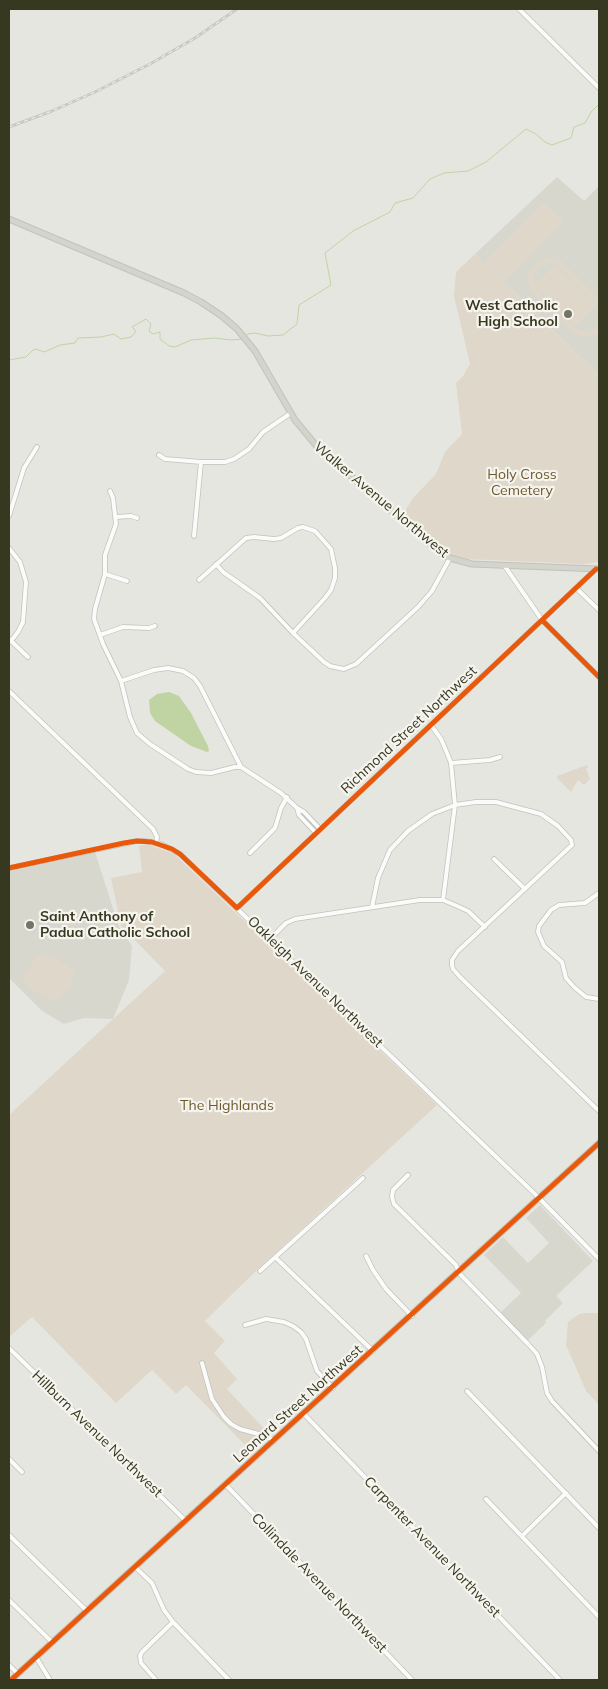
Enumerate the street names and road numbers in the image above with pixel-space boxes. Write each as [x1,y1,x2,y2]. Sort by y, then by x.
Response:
street label: Walker Avenue Northwest [310,439,452,561]
street label: Richmond Street Northwest [338,663,480,797]
street label: Oakleigh Avenue Northwest [244,913,386,1051]
street label: Leonard Street Northwest [230,1342,366,1466]
street label: Hillburn Avenue Northwest [28,1367,166,1501]
street label: Carpenter Avenue Northwest [360,1473,504,1621]
street label: Collindale Avenue Northwest [248,1510,390,1656]

